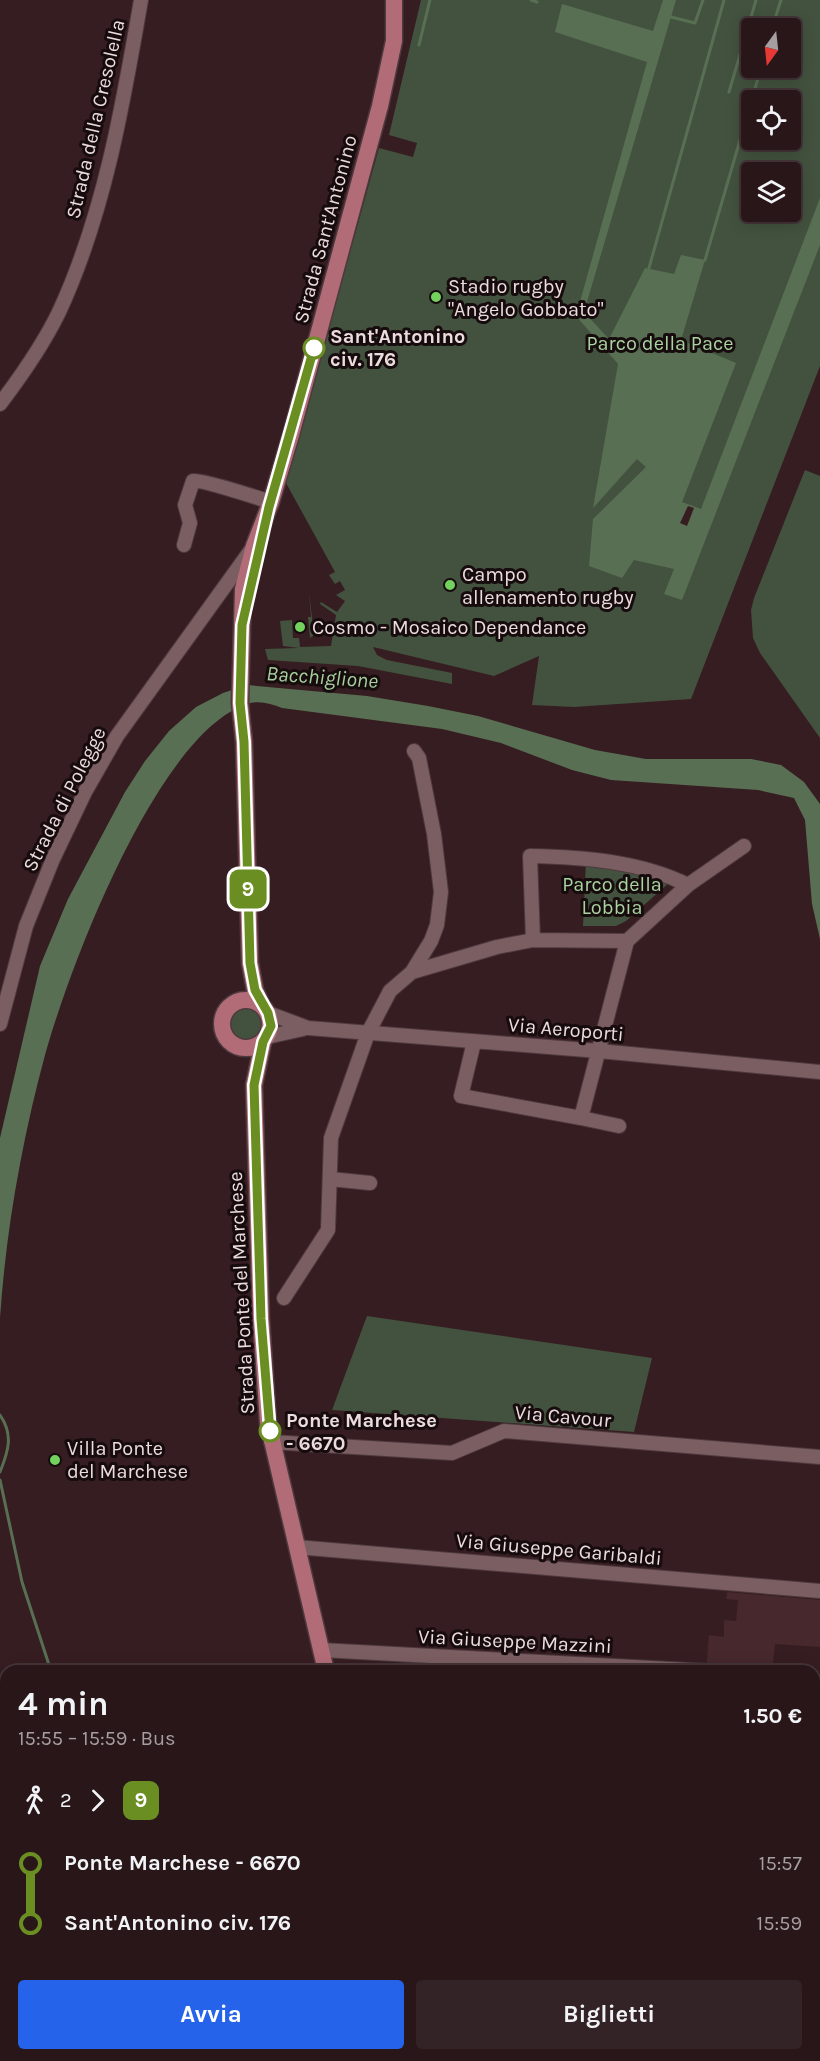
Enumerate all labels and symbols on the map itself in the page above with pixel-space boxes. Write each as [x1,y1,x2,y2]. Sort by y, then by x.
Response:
street label: Strada della Cresolella [61,17,130,221]
north arrow [741,18,801,78]
street label: Strada Sant'Antonino [289,133,362,326]
place label: Stadio rugby "Angelo Gobbato" [448,275,604,321]
marker: Stadio rugby "Angelo Gobbato" [429,290,443,304]
place label: Sant'Antonino civ. 176 [330,325,465,371]
park label: Parco della Pace [586,332,734,355]
marker: Sant'Antonino civ. 176 [303,337,325,359]
place label: Campo allenamento rugby [462,563,634,609]
marker: Campo allenamento rugby [443,578,457,592]
place label: Cosmo - Mosaico Dependance [312,616,586,639]
marker: Cosmo - Mosaico Dependance [293,620,307,634]
water label: Bacchiglione [265,661,379,693]
street label: Strada di Polegge [18,723,111,875]
line badge: 9 [228,870,268,908]
park label: Parco della Lobbia [562,873,662,919]
street label: Via Aeroporti [507,1013,625,1046]
street label: Strada Ponte del Marchese [224,1171,259,1415]
street label: Via Cavour [514,1401,613,1432]
place label: Ponte Marchese - 6670 [286,1409,437,1455]
marker: Ponte Marchese - 6670 [259,1420,281,1442]
place label: Villa Ponte del Marchese [67,1437,188,1483]
marker: Villa Ponte del Marchese [48,1453,62,1467]
street label: Via Giuseppe Garibaldi [455,1529,663,1570]
street label: Via Giuseppe Mazzini [417,1625,612,1658]

